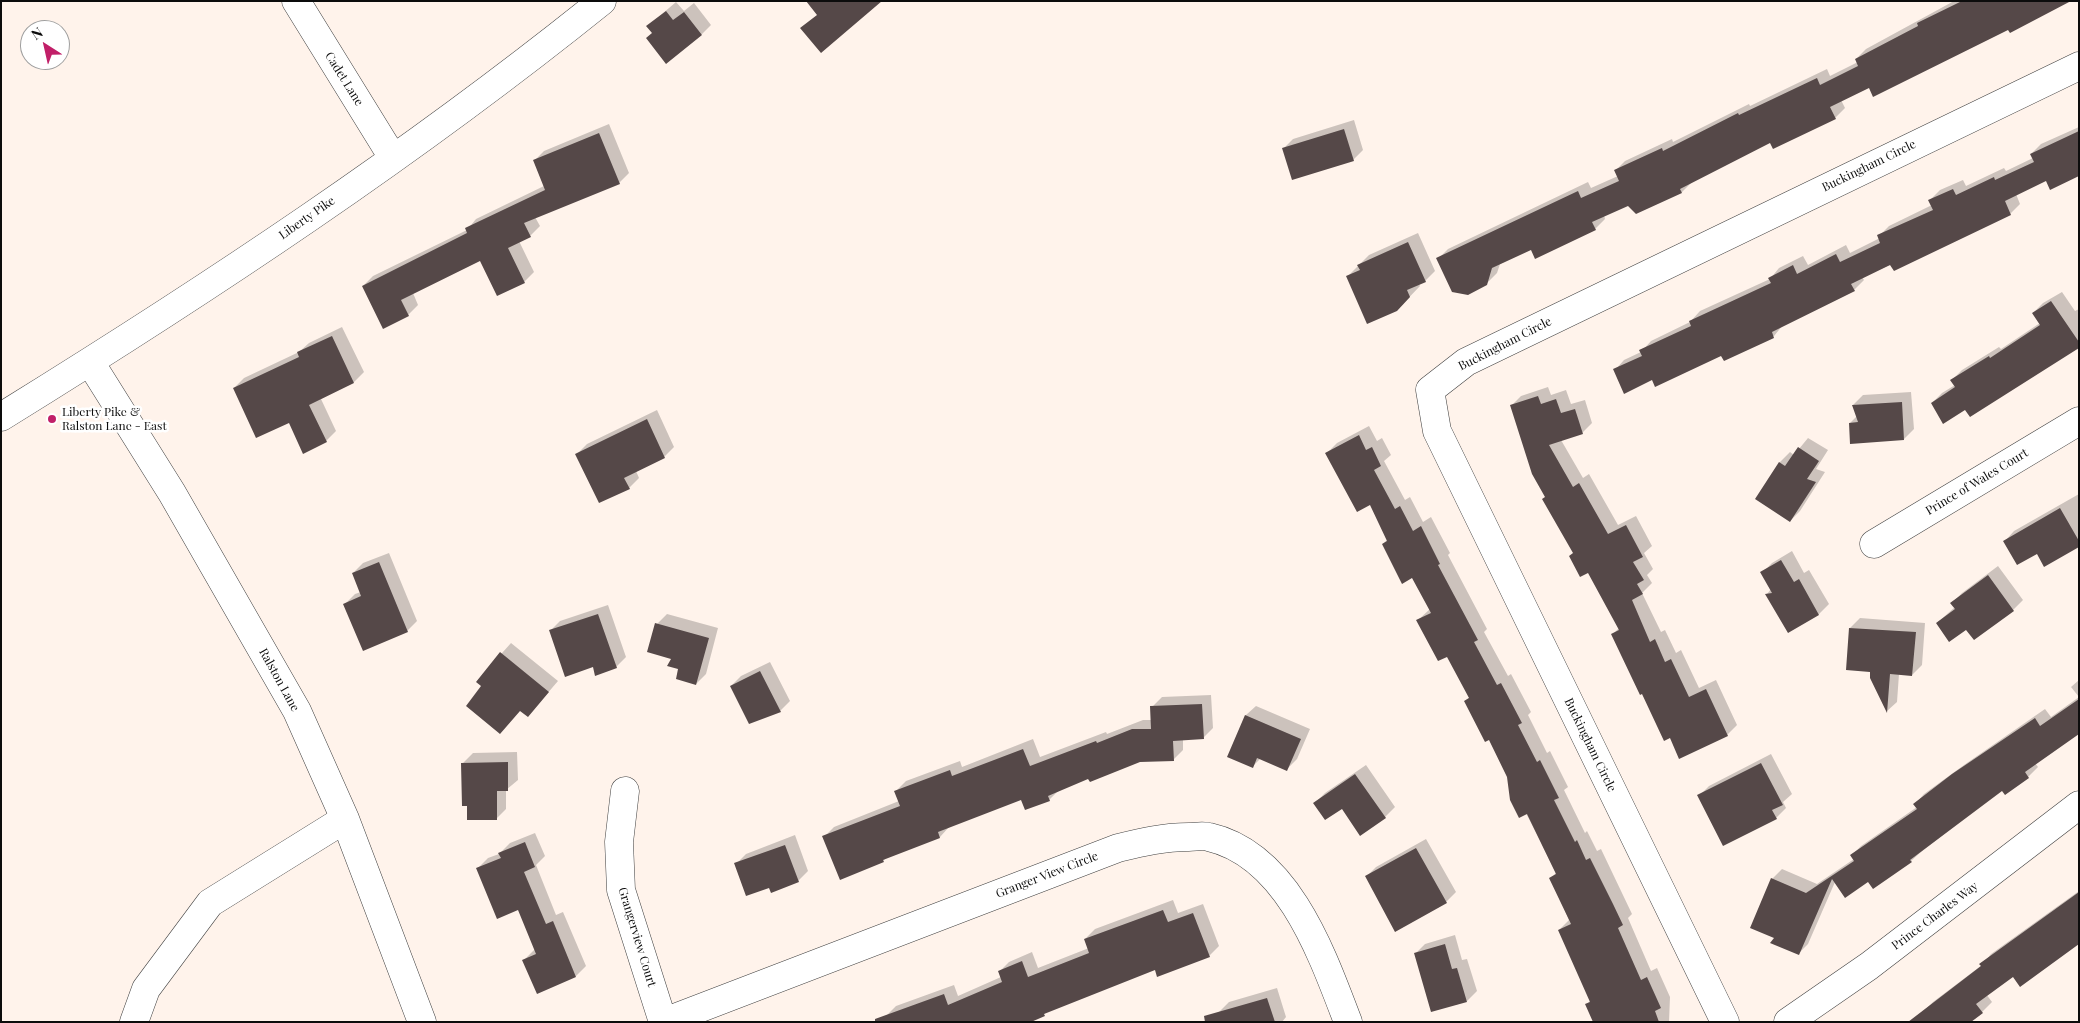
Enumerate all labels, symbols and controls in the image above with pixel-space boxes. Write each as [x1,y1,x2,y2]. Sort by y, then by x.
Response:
north arrow [20,20,70,70]
text: N [27,22,46,44]
street label: Cadet Lane [322,49,366,109]
street label: Buckingham Circle [1820,137,1918,195]
street label: Liberty Pike [276,193,338,243]
street label: Buckingham Circle [1456,314,1554,374]
place label: Liberty Pike & Ralston Lane - East [62,405,167,433]
marker: Liberty Pike & Ralston Lane - East [46,413,58,425]
street label: Prince of Wales Court [1923,446,2031,518]
street label: Ralston Lane [256,646,302,714]
street label: Buckingham Circle [1561,696,1619,794]
street label: Granger View Circle [994,849,1100,901]
street label: Prince Charles Way [1889,879,1981,953]
street label: Grangerview Court [615,885,659,989]

